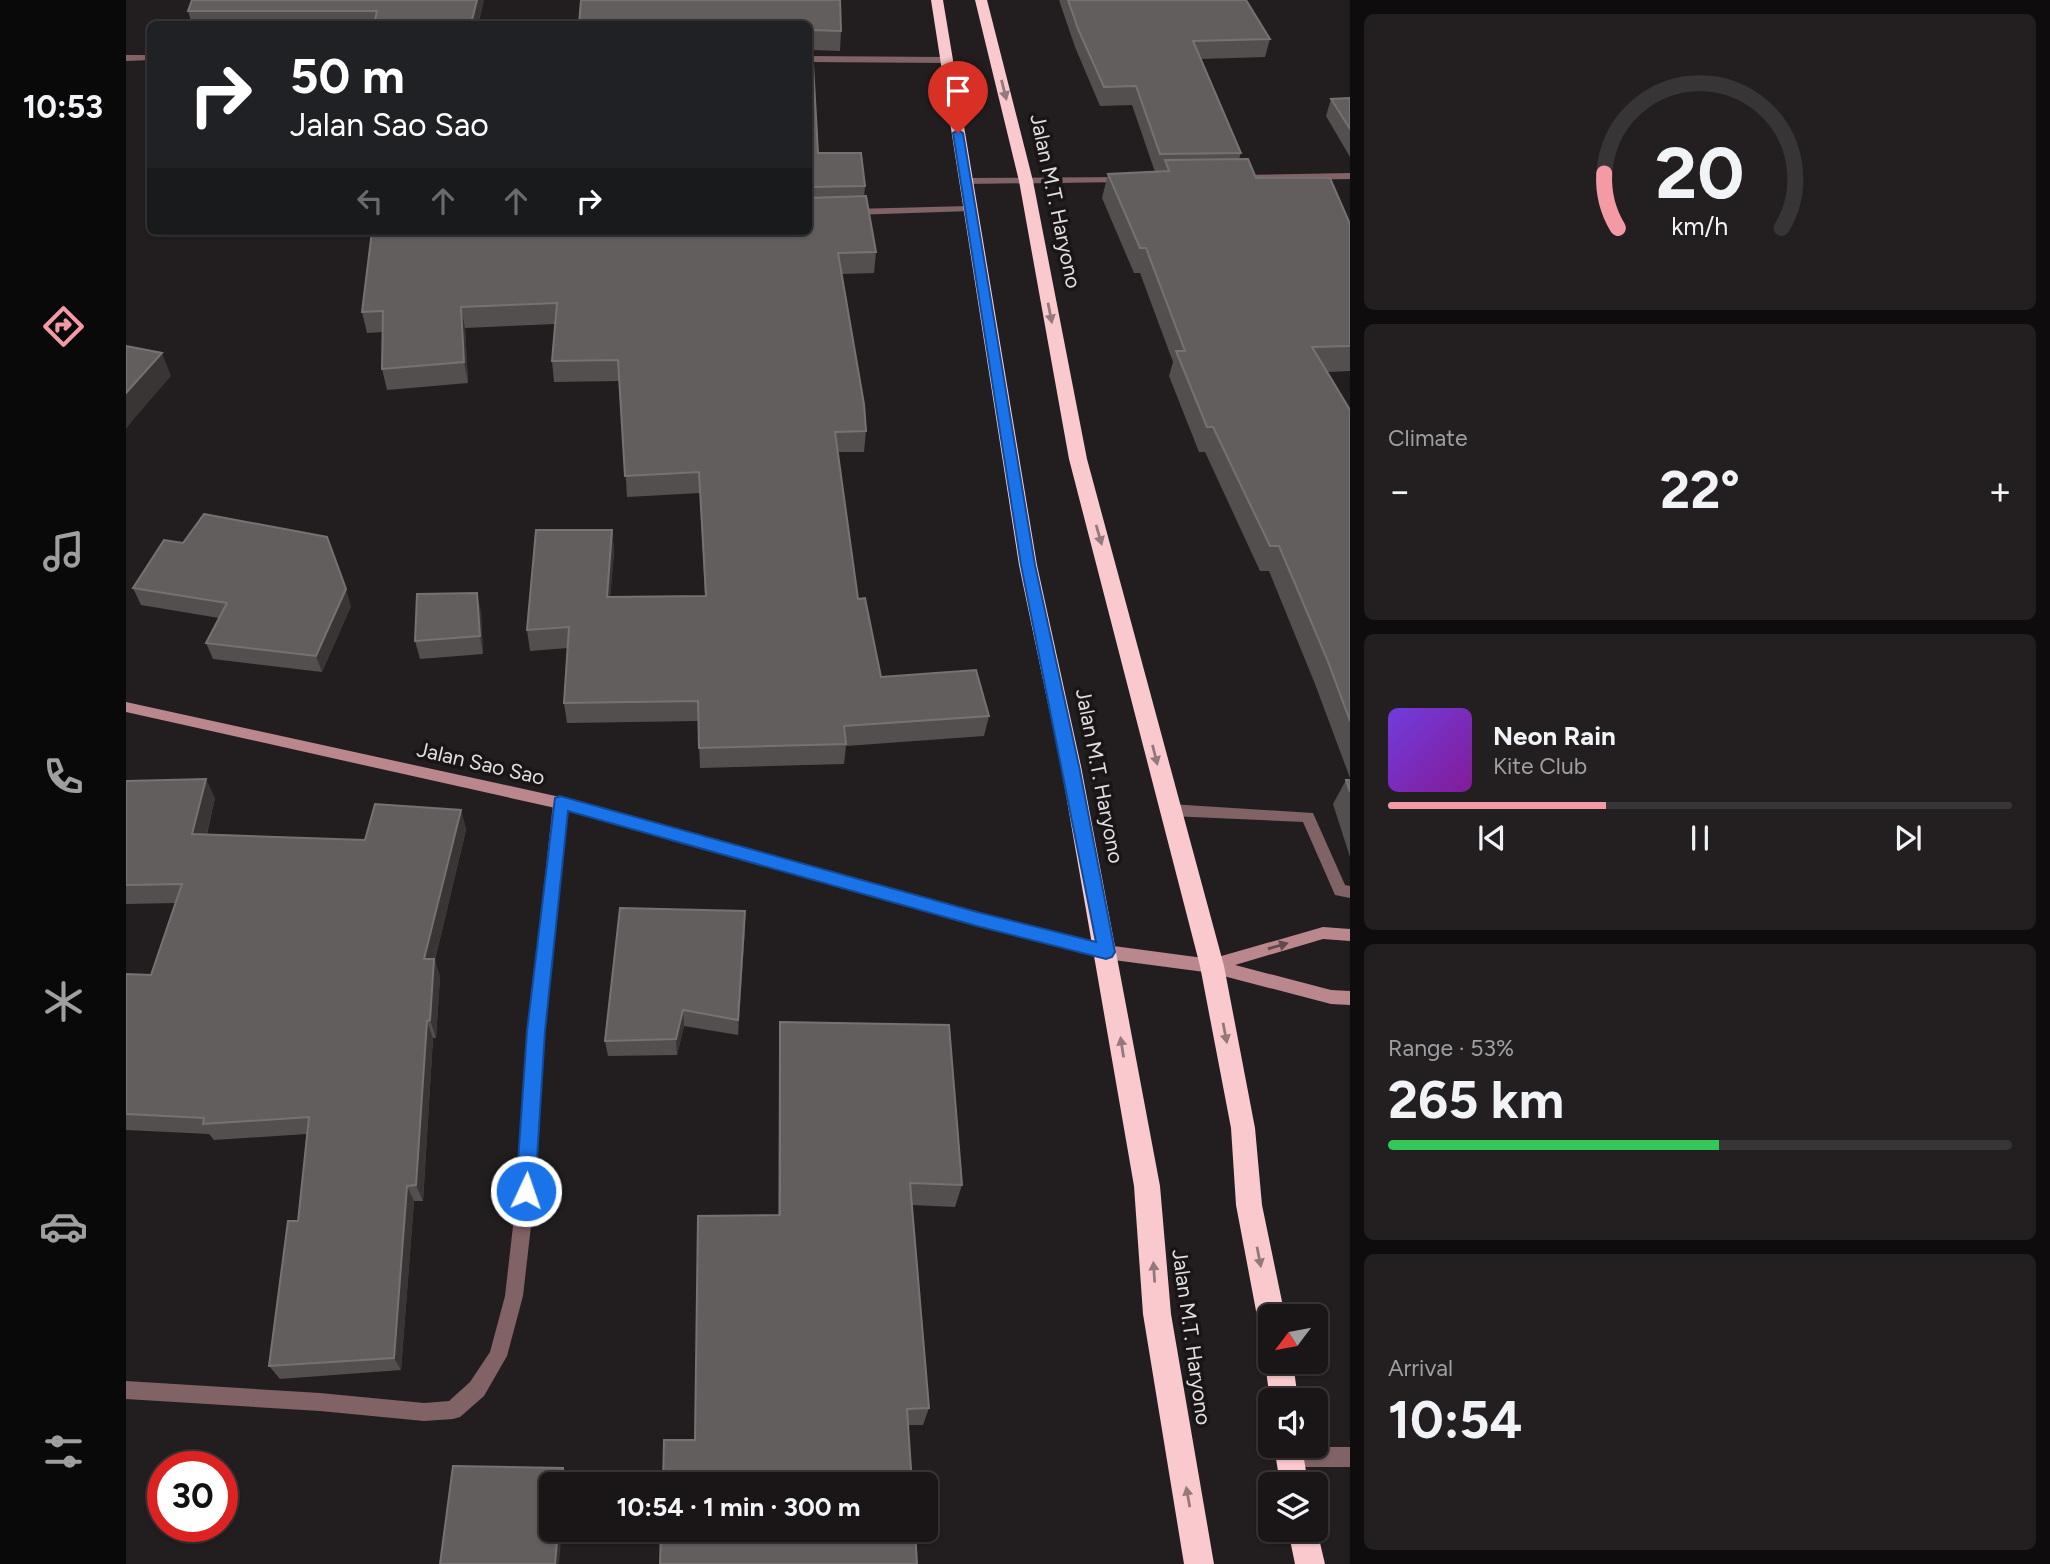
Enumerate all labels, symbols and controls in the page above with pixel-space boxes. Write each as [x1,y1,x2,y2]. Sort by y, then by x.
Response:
text: 50 m [290,46,405,105]
icon: right [175,49,266,140]
pin [928,61,988,133]
icon: arrive [939,72,977,110]
one-way arrow [999,79,1010,101]
text: 10:53 [23,88,103,126]
text: Jalan Sao Sao [290,106,489,144]
street label: Jalan M.T. Haryono [1025,112,1087,290]
text: 20 [1655,129,1745,216]
icon: left [351,182,389,220]
icon: ahead [424,182,462,220]
icon: ahead [497,182,535,220]
icon: right [570,182,608,220]
text: km/h [1671,211,1729,241]
icon: directions [39,302,88,351]
one-way arrow [1045,302,1056,324]
text: Climate [1388,424,1467,452]
text: 22° [1660,459,1740,521]
text: − [1388,468,1412,514]
text: + [1988,468,2012,514]
one-way arrow [1094,524,1105,546]
icon: music [39,527,88,576]
street label: Jalan M.T. Haryono [1071,686,1129,866]
text: Neon Rain [1493,720,1616,752]
street label: Jalan Sao Sao [415,736,547,790]
one-way arrow [1150,744,1161,766]
icon: phone [39,752,88,801]
text: Kite Club [1493,752,1587,780]
icon: previous [1473,819,1511,857]
icon: pause [1681,819,1719,857]
icon: next [1889,819,1927,857]
one-way arrow [1267,941,1288,951]
icon: climate [39,977,88,1026]
one-way arrow [1220,1022,1231,1044]
text: Range · 53% [1388,1034,1514,1062]
one-way arrow [1116,1036,1127,1058]
text: 265 km [1388,1069,1564,1131]
position arrow [489,1154,563,1228]
icon: car [39,1202,88,1251]
one-way arrow [1254,1246,1265,1268]
street label: Jalan M.T. Haryono [1167,1247,1217,1427]
one-way arrow [1148,1261,1159,1283]
north arrow [1258,1304,1328,1374]
map controls [1258,1304,1328,1542]
text: Arrival [1388,1354,1453,1382]
button: sound [1258,1388,1328,1458]
text: 10:54 [1388,1389,1522,1451]
icon: filters [39,1427,88,1476]
speed limit sign: 30 [147,1451,238,1542]
button: layers [1258,1472,1328,1542]
one-way arrow [1182,1486,1193,1508]
text: 10:54 · 1 min · 300 m [617,1491,860,1523]

